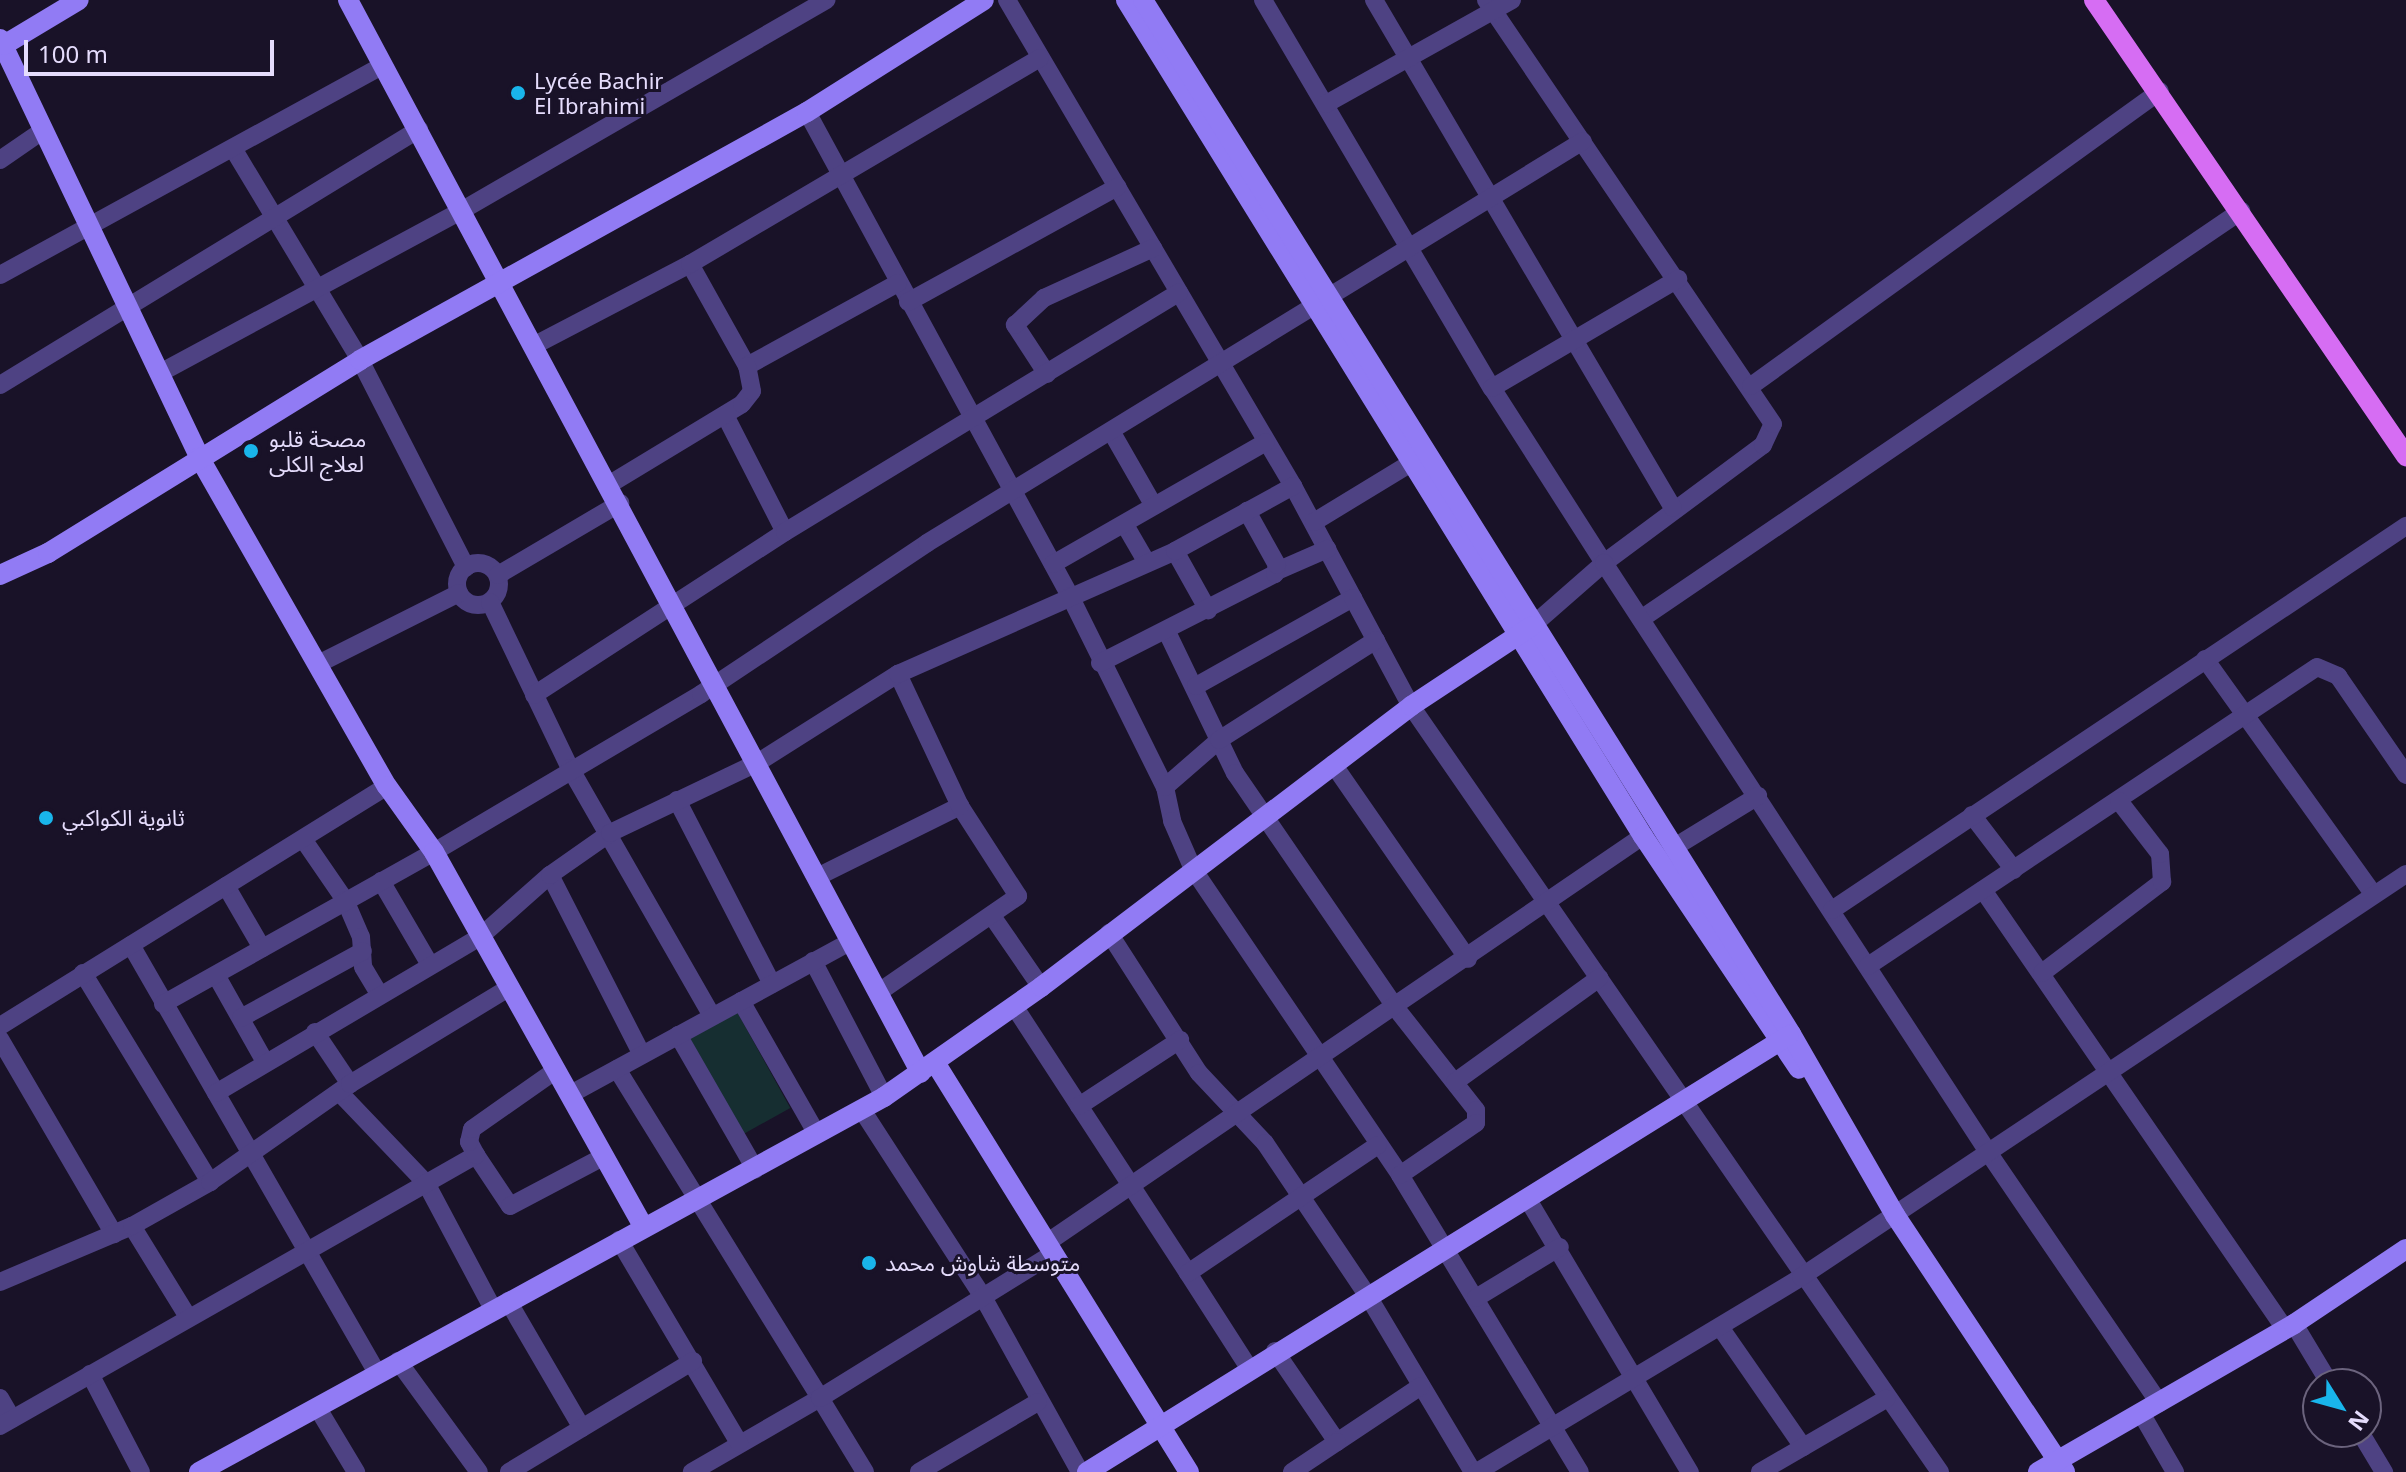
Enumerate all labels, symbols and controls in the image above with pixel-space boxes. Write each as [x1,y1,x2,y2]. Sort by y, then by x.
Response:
scale bar [28,24,278,74]
text: 100 m [38,37,108,70]
place label: Lycée Bachir El Ibrahimi [534,67,663,118]
marker: Lycée Bachir El Ibrahimi [509,84,527,102]
place label: مصحة قلبو لعلاج الكلى [269,425,366,476]
marker: مصحة قلبو لعلاج الكلى [240,440,262,462]
place label: ثانوية الكواكبي [62,805,185,831]
marker: ثانوية الكواكبي [37,809,55,827]
place label: متوسطة شاوش محمد [885,1250,1080,1276]
marker: متوسطة شاوش محمد [860,1254,878,1272]
north arrow [2302,1368,2382,1448]
text: N [2342,1405,2377,1437]

